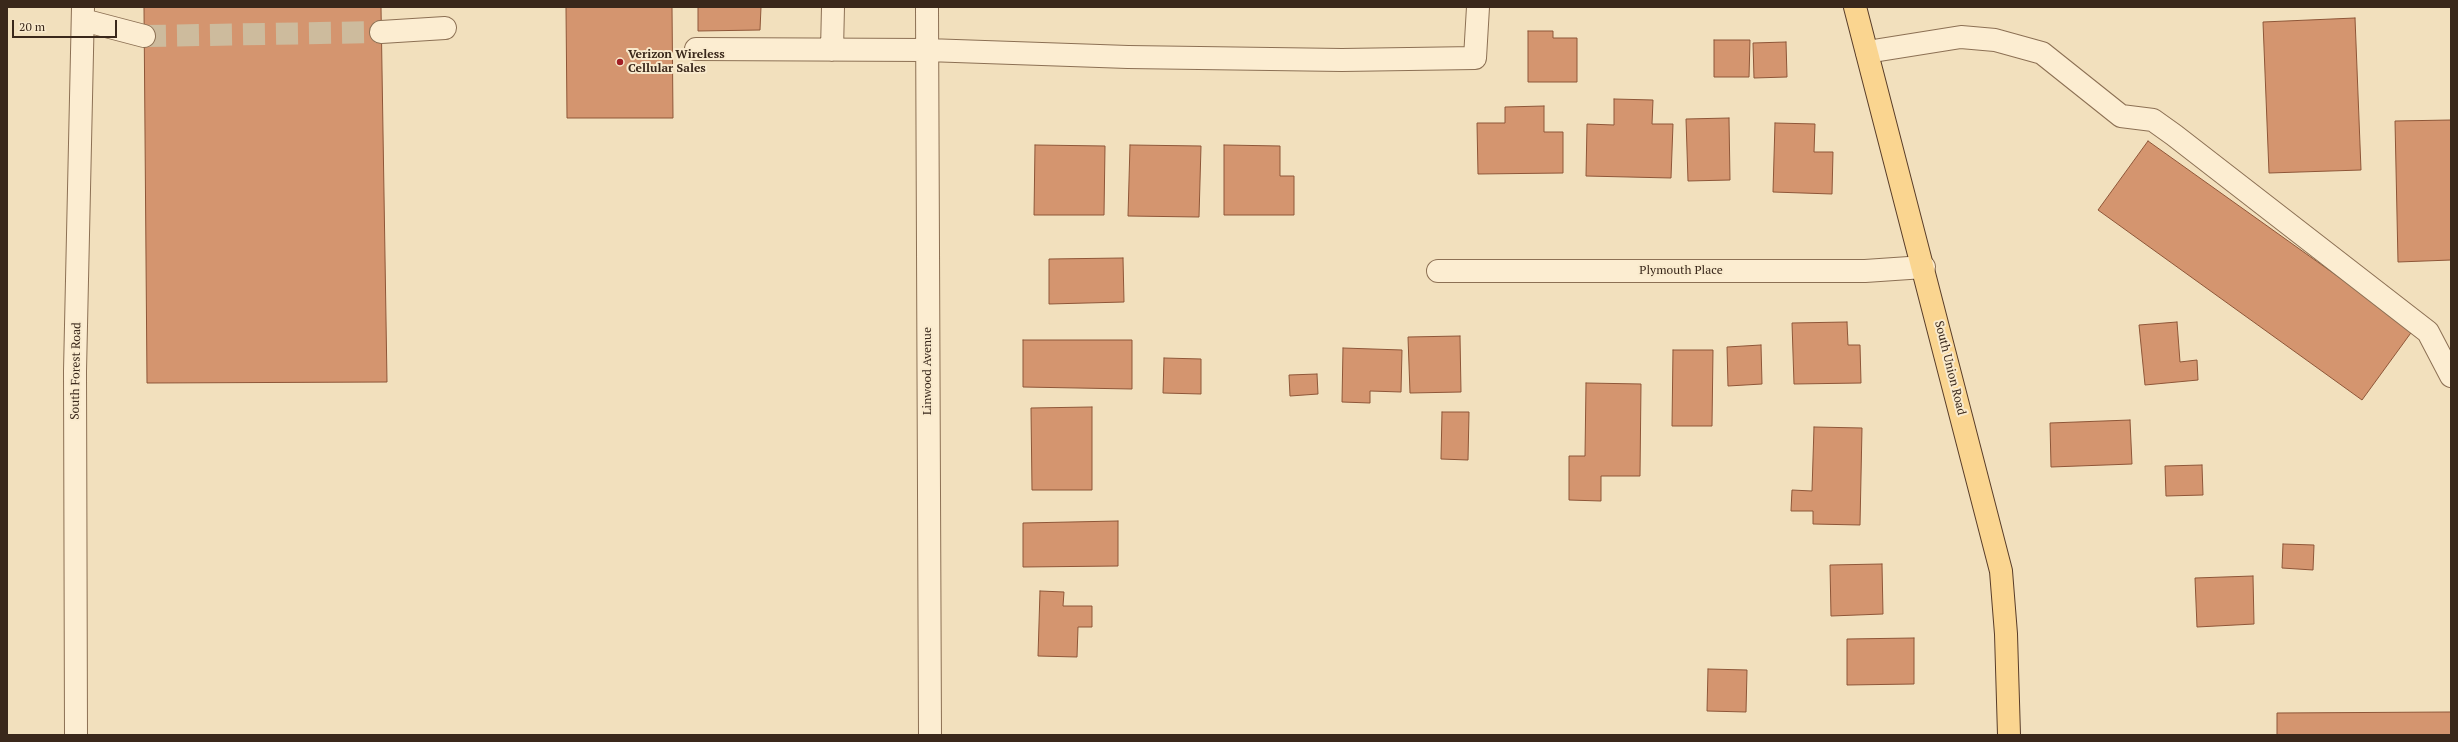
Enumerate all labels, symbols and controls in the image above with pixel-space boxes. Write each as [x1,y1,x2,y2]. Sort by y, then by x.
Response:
scale bar [14,12,119,38]
text: 20 m [19,19,45,34]
place label: Verizon Wireless Cellular Sales [628,48,725,76]
marker: Verizon Wireless Cellular Sales [615,57,625,67]
street label: Plymouth Place [1639,264,1723,278]
street label: South Union Road [1931,319,1969,417]
street label: South Forest Road [68,322,84,420]
street label: Linwood Avenue [921,327,935,415]

